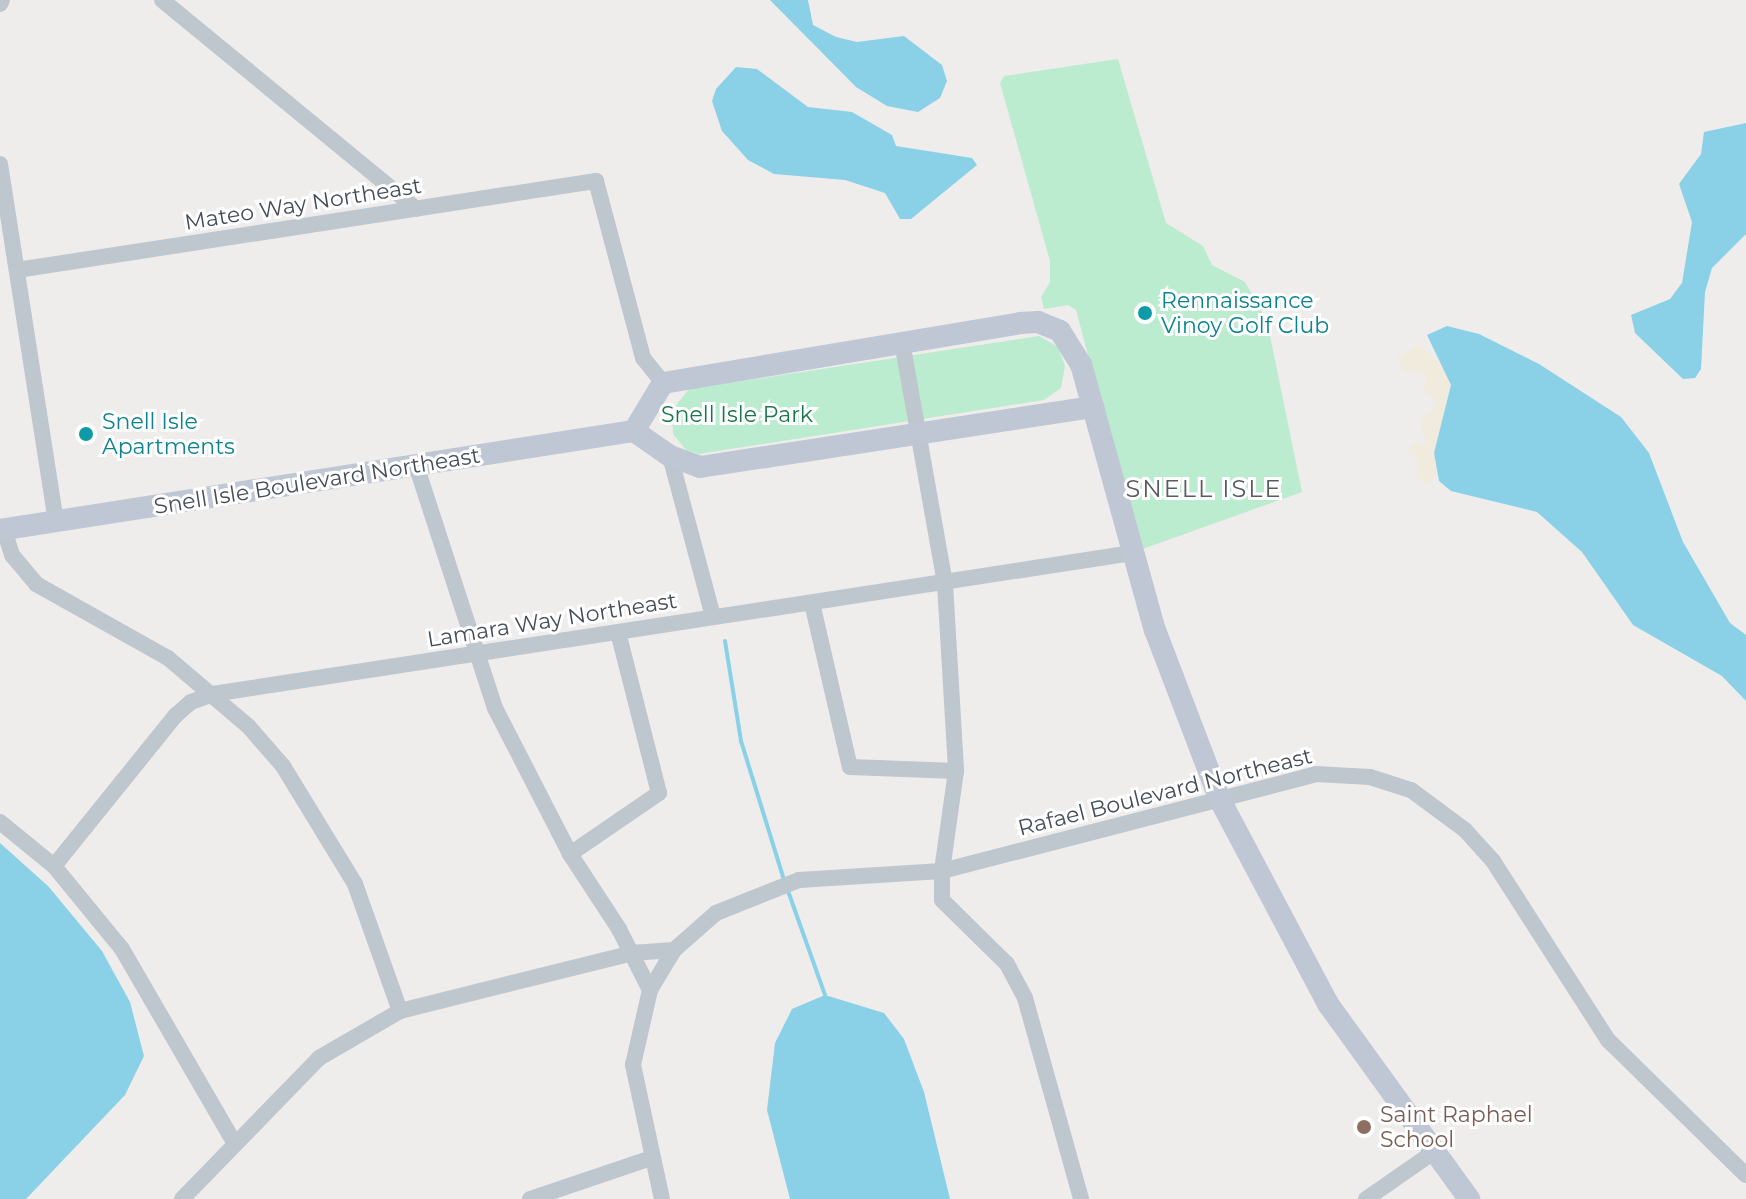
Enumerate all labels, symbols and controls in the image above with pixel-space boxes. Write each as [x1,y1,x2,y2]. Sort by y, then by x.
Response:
street label: Mateo Way Northeast [183,172,423,236]
place label: Rennaissance Vinoy Golf Club [1161,287,1329,338]
marker: Rennaissance Vinoy Golf Club [1136,304,1154,322]
park label: Snell Isle Park [661,402,813,428]
place label: Snell Isle Apartments [102,408,235,460]
marker: Snell Isle Apartments [77,425,95,443]
street label: Snell Isle Boulevard Northeast [152,442,482,520]
district label: SNELL ISLE [1125,475,1283,503]
street label: Lamara Way Northeast [425,587,679,653]
street label: Rafael Boulevard Northeast [1015,743,1315,841]
place label: Saint Raphael School [1380,1101,1533,1152]
marker: Saint Raphael School [1355,1118,1373,1136]

